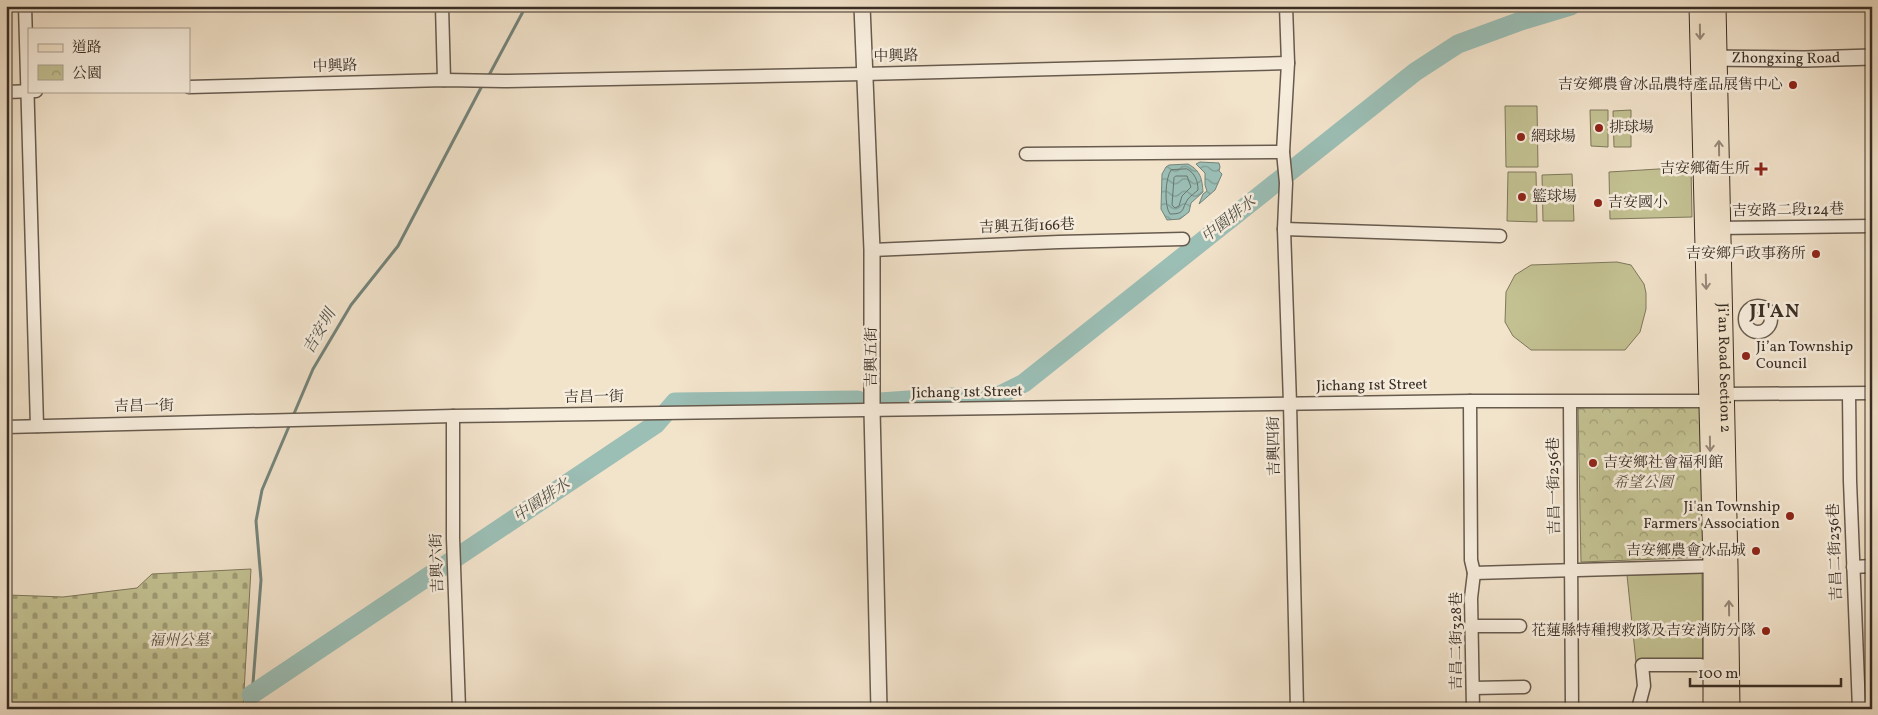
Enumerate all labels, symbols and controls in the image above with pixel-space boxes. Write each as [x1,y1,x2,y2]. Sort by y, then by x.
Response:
one-way arrow [1695,24,1704,40]
legend [28,28,190,92]
text: 道路 [72,38,102,59]
street label: 中興路 [873,46,919,68]
street label: Zhongxing Road [1731,47,1841,70]
street label: 中興路 [312,56,358,78]
text: 公園 [72,64,102,85]
place label: 吉安鄉農會冰品農特產品展售中心 [1558,75,1783,96]
marker: 吉安鄉農會冰品農特產品展售中心 [1787,79,1799,91]
place label: 排球場 [1609,118,1654,139]
marker: 排球場 [1593,122,1605,134]
place label: 網球場 [1531,127,1576,148]
marker: 網球場 [1515,131,1527,143]
one-way arrow [1714,140,1724,156]
place label: 吉安鄉衛生所 [1660,159,1750,180]
marker: 吉安鄉衛生所 [1754,162,1768,176]
place label: 籃球場 [1532,187,1577,208]
water label: 中園排水 [1197,190,1263,248]
marker: 籃球場 [1516,191,1528,203]
place label: 吉安國小 [1608,193,1668,214]
marker: 吉安國小 [1592,197,1604,209]
street label: 吉安路二段124巷 [1732,200,1844,222]
street label: 吉興五街166巷 [979,215,1075,239]
place label: 吉安鄉戶政事務所 [1686,244,1806,265]
marker: 吉安鄉戶政事務所 [1810,248,1822,260]
one-way arrow [1701,274,1711,290]
district label: JI'AN [1748,298,1801,326]
water label: 吉安圳 [298,303,343,358]
street label: Ji’an Road Section 2 [1712,303,1736,433]
street label: 吉興五街 [862,327,883,387]
place label: Ji’an Township Council [1756,337,1853,375]
marker: Ji’an Township Council [1740,350,1752,362]
street label: Jichang 1st Street [1316,375,1428,397]
street label: Jichang 1st Street [911,382,1023,404]
street label: 吉昌一街 [564,387,624,409]
street label: 吉昌一街 [114,396,174,418]
street label: 吉興四街 [1264,416,1286,476]
one-way arrow [1705,436,1715,452]
street label: 吉昌一街256巷 [1544,437,1566,535]
place label: 吉安鄉社會福利館 [1603,453,1723,474]
marker: 吉安鄉社會福利館 [1587,457,1599,469]
water label: 中園排水 [509,473,576,528]
park label: 希望公園 [1613,473,1675,494]
place label: Ji'an Township Farmers' Association [1643,497,1780,535]
street label: 吉昌二街236巷 [1824,503,1848,601]
marker: Ji'an Township Farmers' Association [1784,510,1796,522]
street label: 吉興六街 [426,533,450,593]
place label: 吉安鄉農會冰品城 [1626,541,1746,562]
marker: 吉安鄉農會冰品城 [1750,545,1762,557]
street label: 吉昌二街328巷 [1447,592,1468,690]
one-way arrow [1724,600,1734,616]
place label: 花蓮縣特種搜救隊及吉安消防分隊 [1531,621,1756,642]
marker: 花蓮縣特種搜救隊及吉安消防分隊 [1760,625,1772,637]
park label: 福州公墓 [149,631,212,652]
scale bar [1690,655,1842,687]
text: 100 m [1698,664,1738,685]

